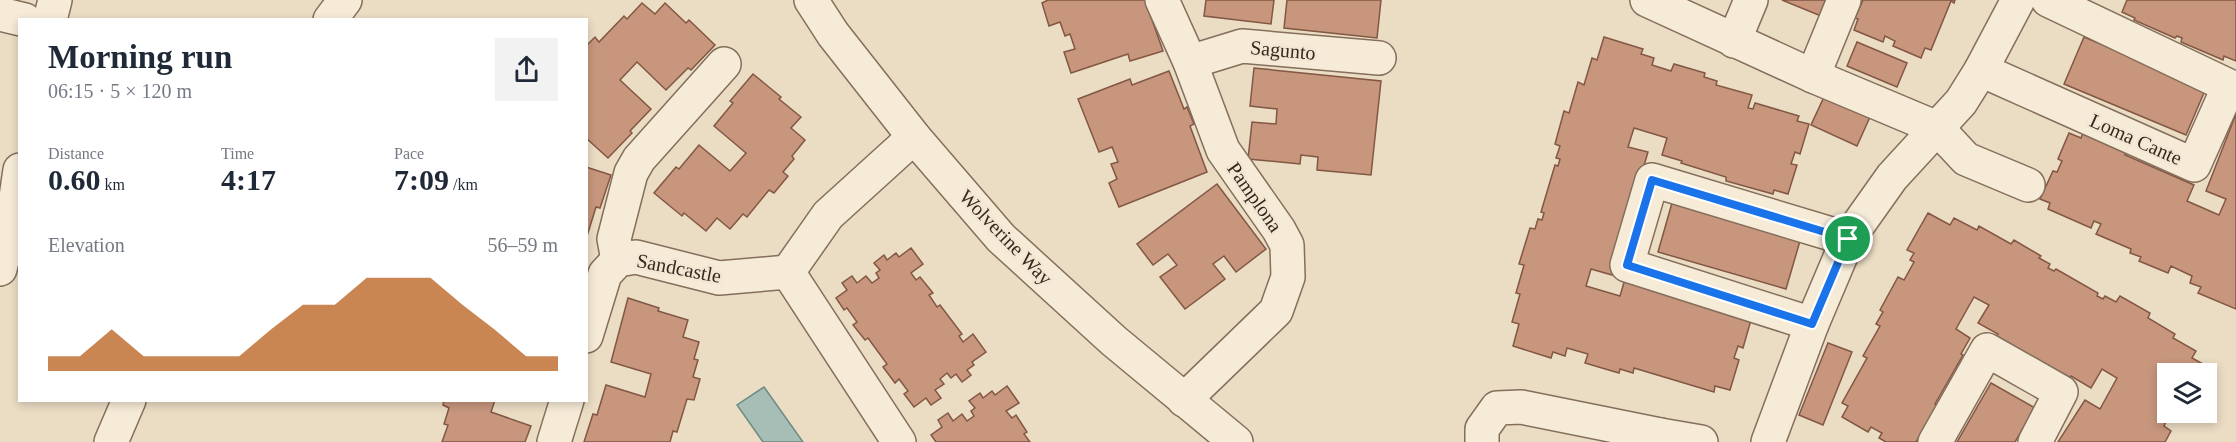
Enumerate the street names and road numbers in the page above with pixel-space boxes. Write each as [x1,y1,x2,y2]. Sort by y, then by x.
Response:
street label: Sagunto [1249,36,1317,65]
street label: Loma Cante [2087,109,2185,169]
street label: Pamplona [1222,158,1287,237]
street label: Wolverine Way [954,185,1057,290]
street label: Sandcastle [635,249,723,287]

